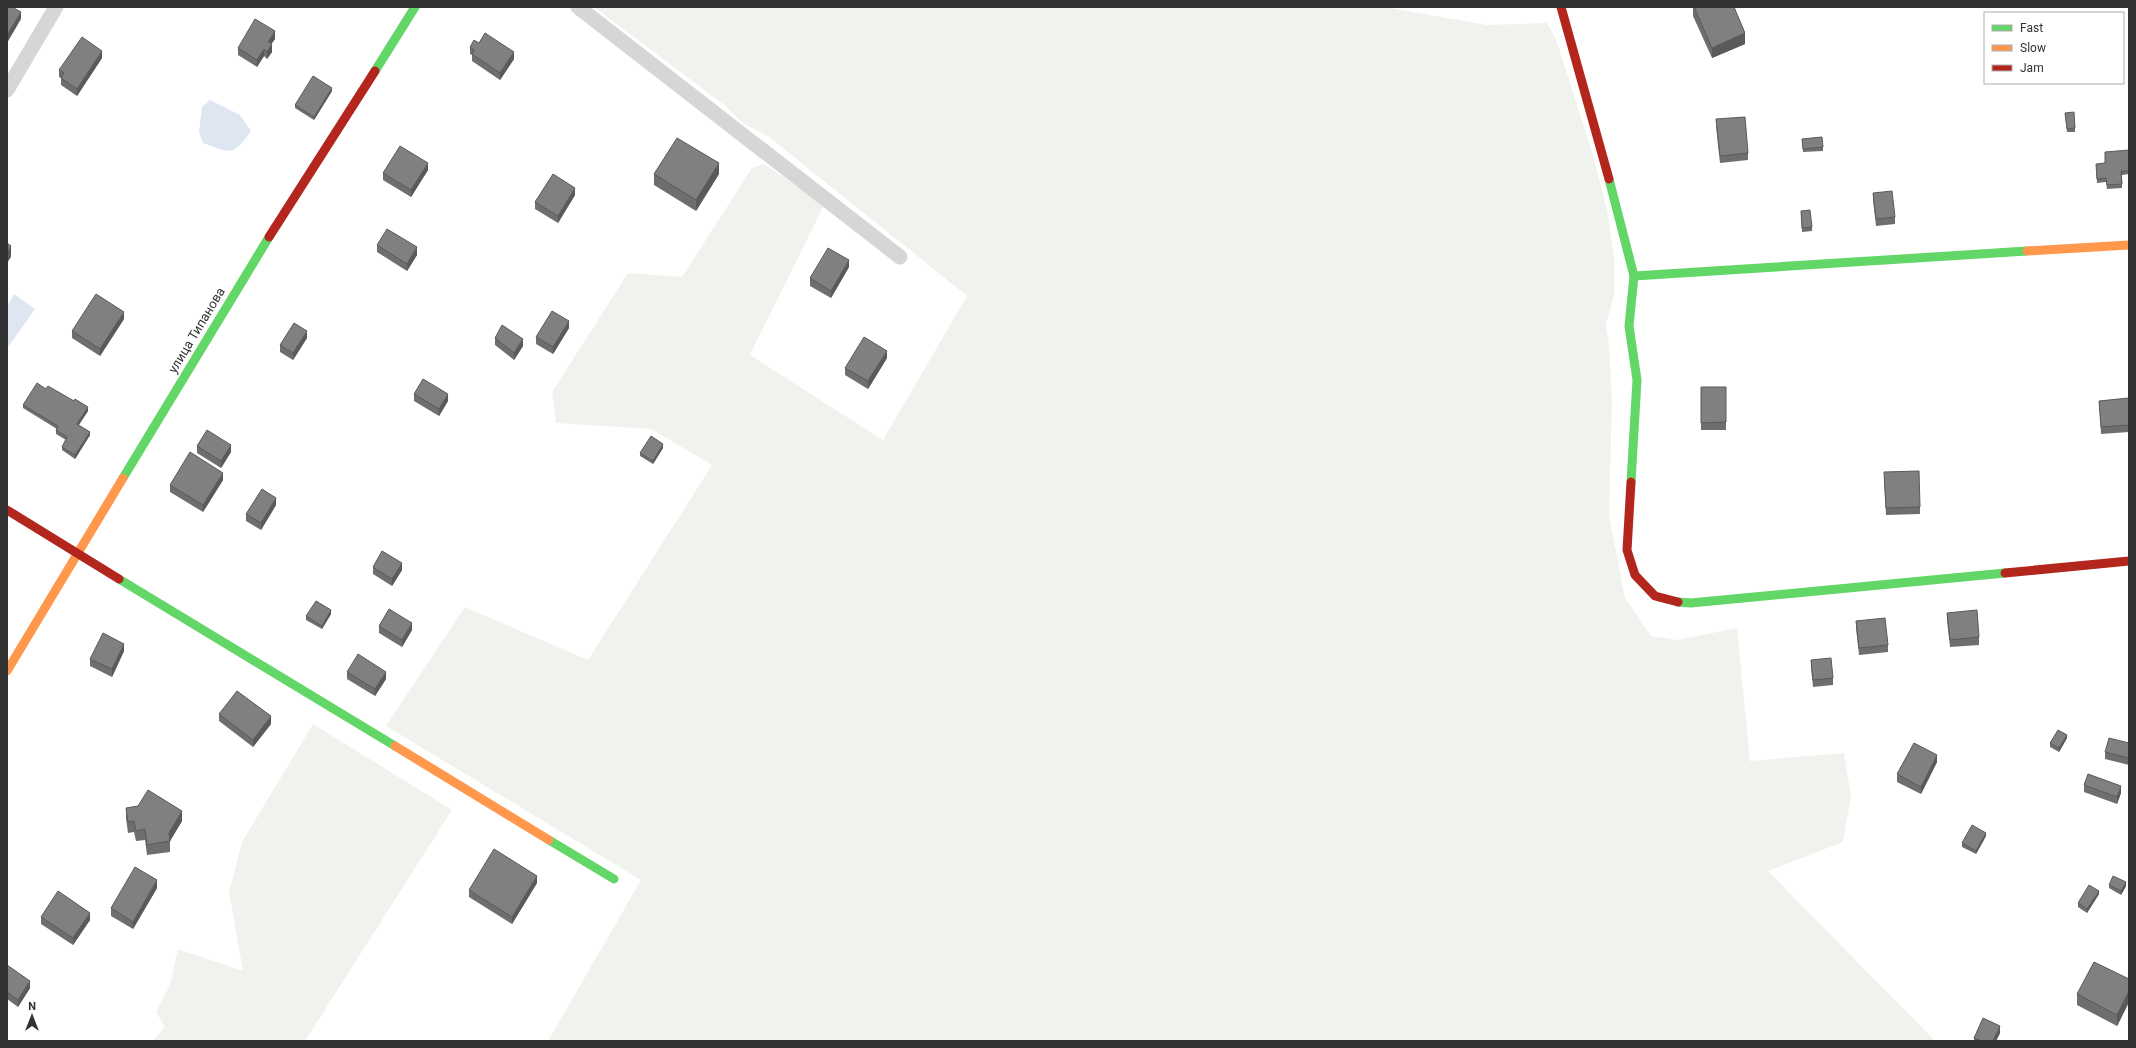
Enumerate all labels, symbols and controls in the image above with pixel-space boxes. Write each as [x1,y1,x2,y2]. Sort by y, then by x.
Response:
legend [1984,12,2124,84]
text: Fast [2020,21,2043,35]
text: Slow [2020,41,2046,55]
text: Jam [2020,61,2044,75]
street label: улица Типанова [165,285,228,376]
north arrow [12,996,52,1036]
text: N [28,1000,36,1013]

